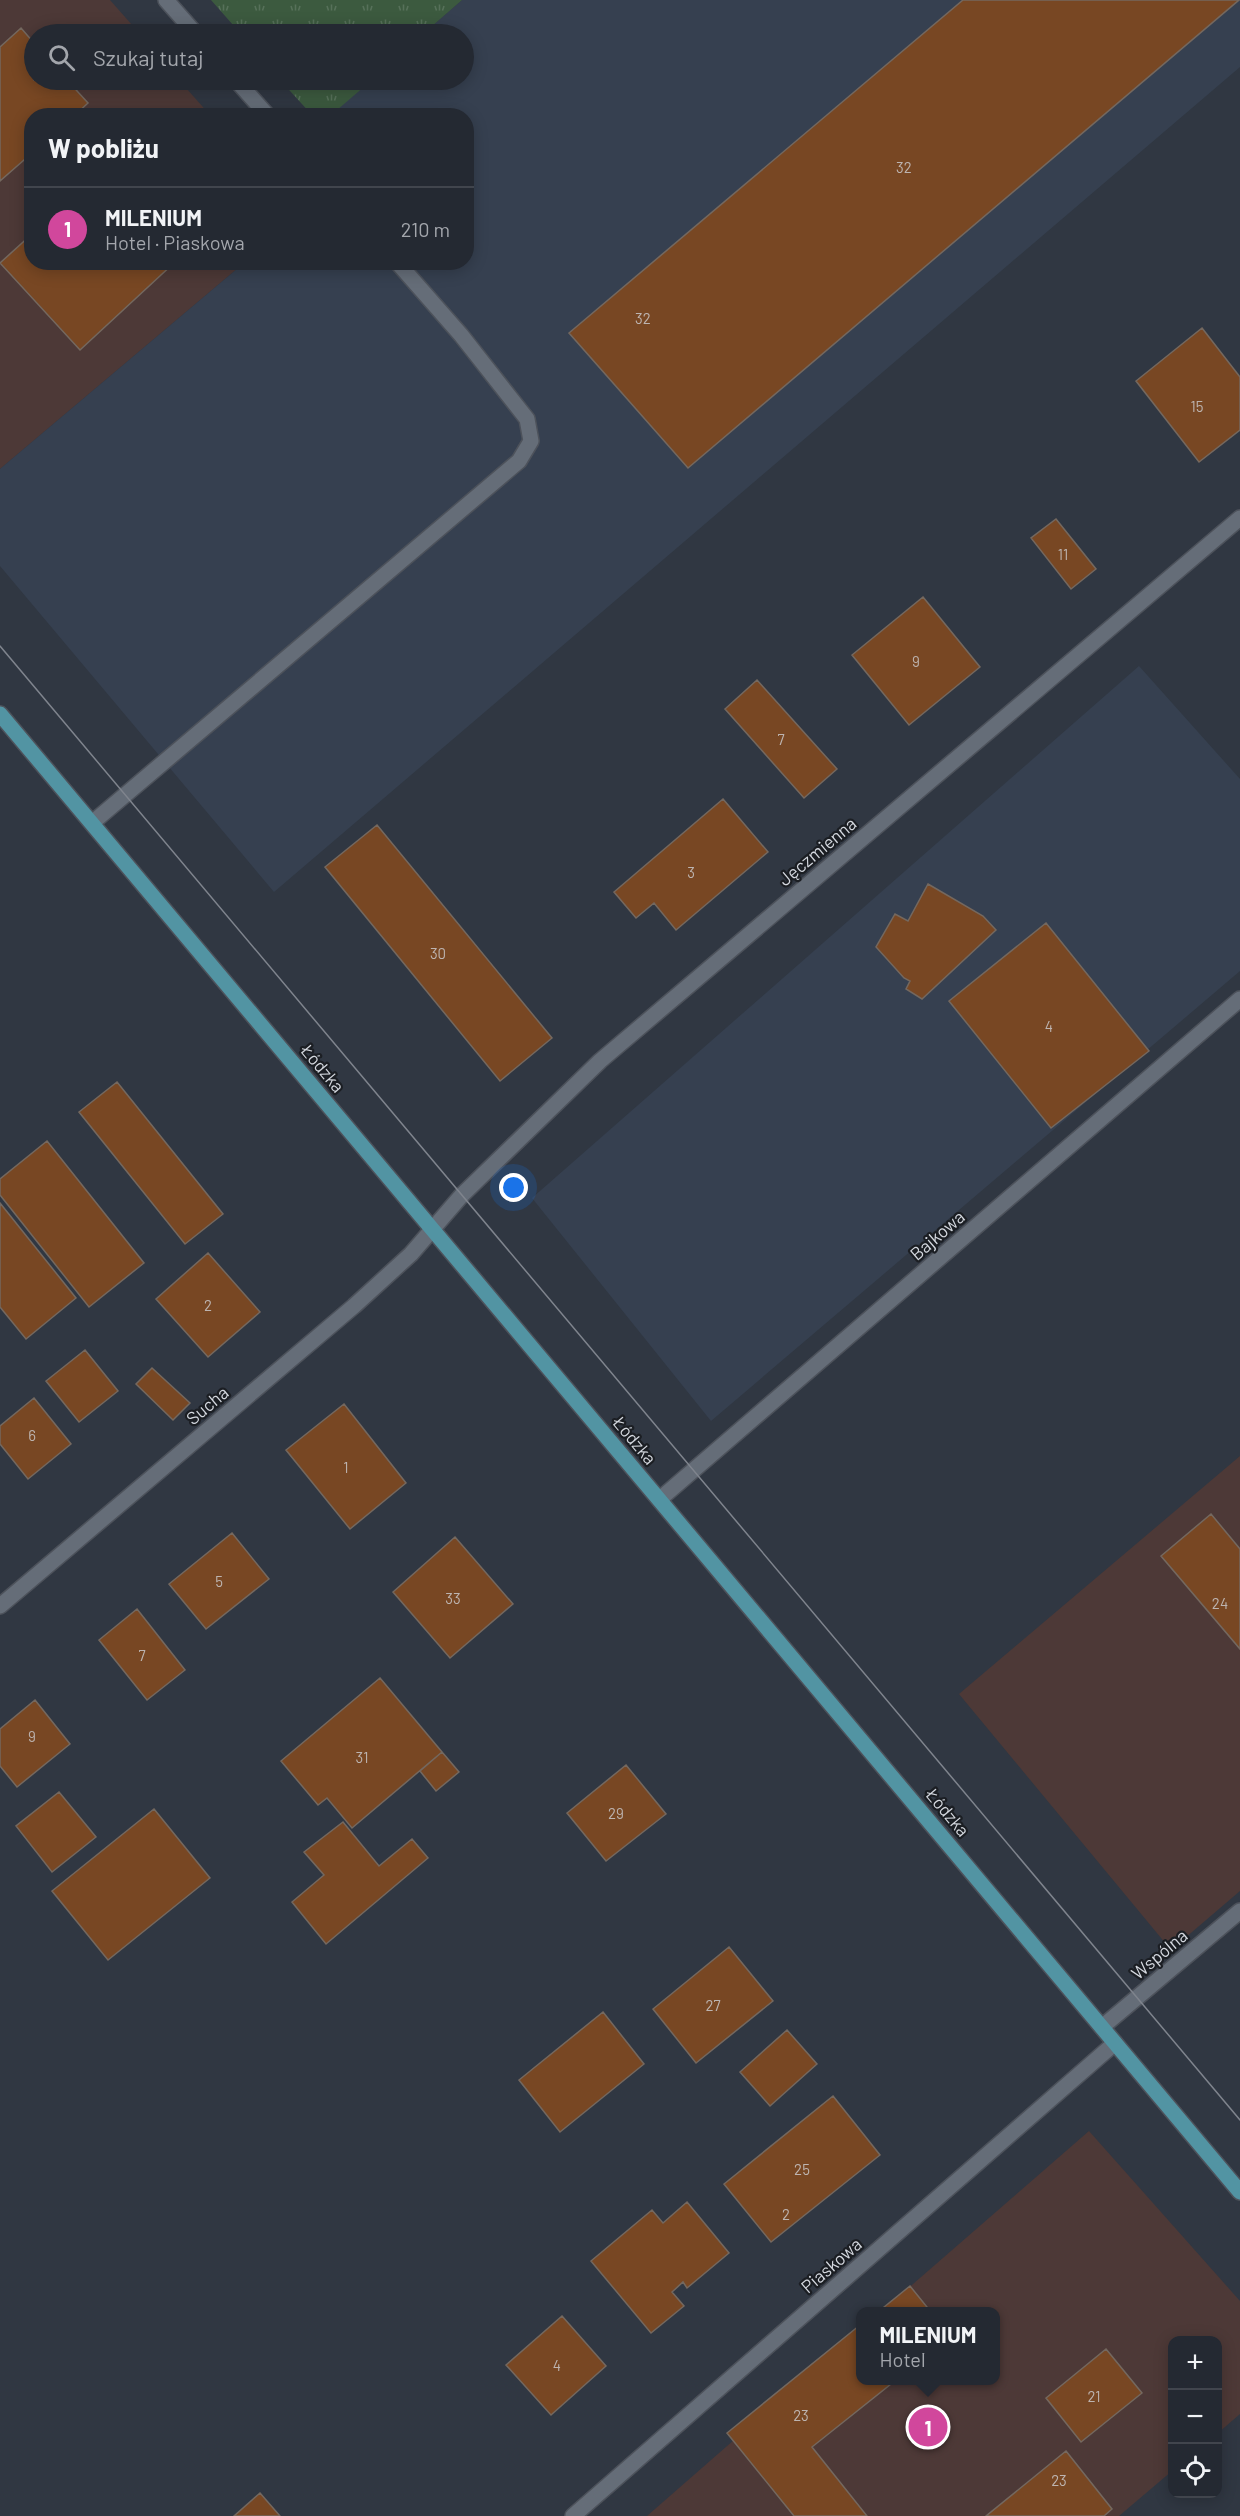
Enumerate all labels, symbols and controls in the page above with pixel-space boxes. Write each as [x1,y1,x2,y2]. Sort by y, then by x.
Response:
search box [24,24,474,90]
icon: search [45,41,78,74]
text: Szukaj tutaj [93,44,204,70]
text: W pobliżu [48,132,159,163]
house number: 32 [896,158,912,176]
text: MILENIUM [105,204,202,230]
text: 1 [64,217,71,241]
text: 210 m [401,217,450,241]
text: Hotel · Piaskowa [105,230,245,254]
house number: 32 [635,309,651,327]
house number: 15 [1191,397,1203,415]
house number: 11 [1058,545,1068,563]
house number: 9 [912,652,920,670]
house number: 7 [777,730,785,748]
street label: Jęczmienna [774,812,860,890]
house number: 3 [687,863,695,881]
house number: 30 [430,944,446,962]
house number: 4 [1045,1017,1053,1035]
street label: Łódzka [296,1039,350,1097]
your location [499,1173,528,1202]
street label: Bajkowa [905,1205,969,1265]
house number: 2 [204,1296,212,1314]
street label: Sucha [181,1381,233,1429]
street label: Łódzka [608,1411,662,1469]
house number: 6 [28,1426,36,1444]
house number: 1 [343,1458,349,1476]
house number: 5 [215,1572,223,1590]
house number: 33 [445,1589,461,1607]
house number: 24 [1212,1594,1228,1612]
house number: 7 [138,1646,146,1664]
house number: 9 [28,1727,36,1745]
house number: 31 [356,1748,368,1766]
street label: Łódzka [921,1783,975,1841]
house number: 29 [608,1804,624,1822]
street label: Wspólna [1126,1924,1192,1984]
house number: 27 [705,1996,721,2014]
house number: 25 [794,2160,810,2178]
house number: 2 [782,2205,790,2223]
street label: Piaskowa [796,2233,866,2297]
popup [856,2307,1000,2385]
text: MILENIUM [880,2321,976,2347]
map controls [1168,2336,1222,2498]
button: + [1168,2336,1222,2390]
text: Hotel [880,2347,926,2371]
house number: 4 [553,2356,561,2374]
house number: 21 [1087,2387,1101,2405]
button: − [1168,2390,1222,2444]
pin: 1 [908,2404,948,2450]
house number: 23 [793,2406,809,2424]
button: locate [1168,2444,1222,2498]
house number: 23 [1051,2471,1067,2489]

